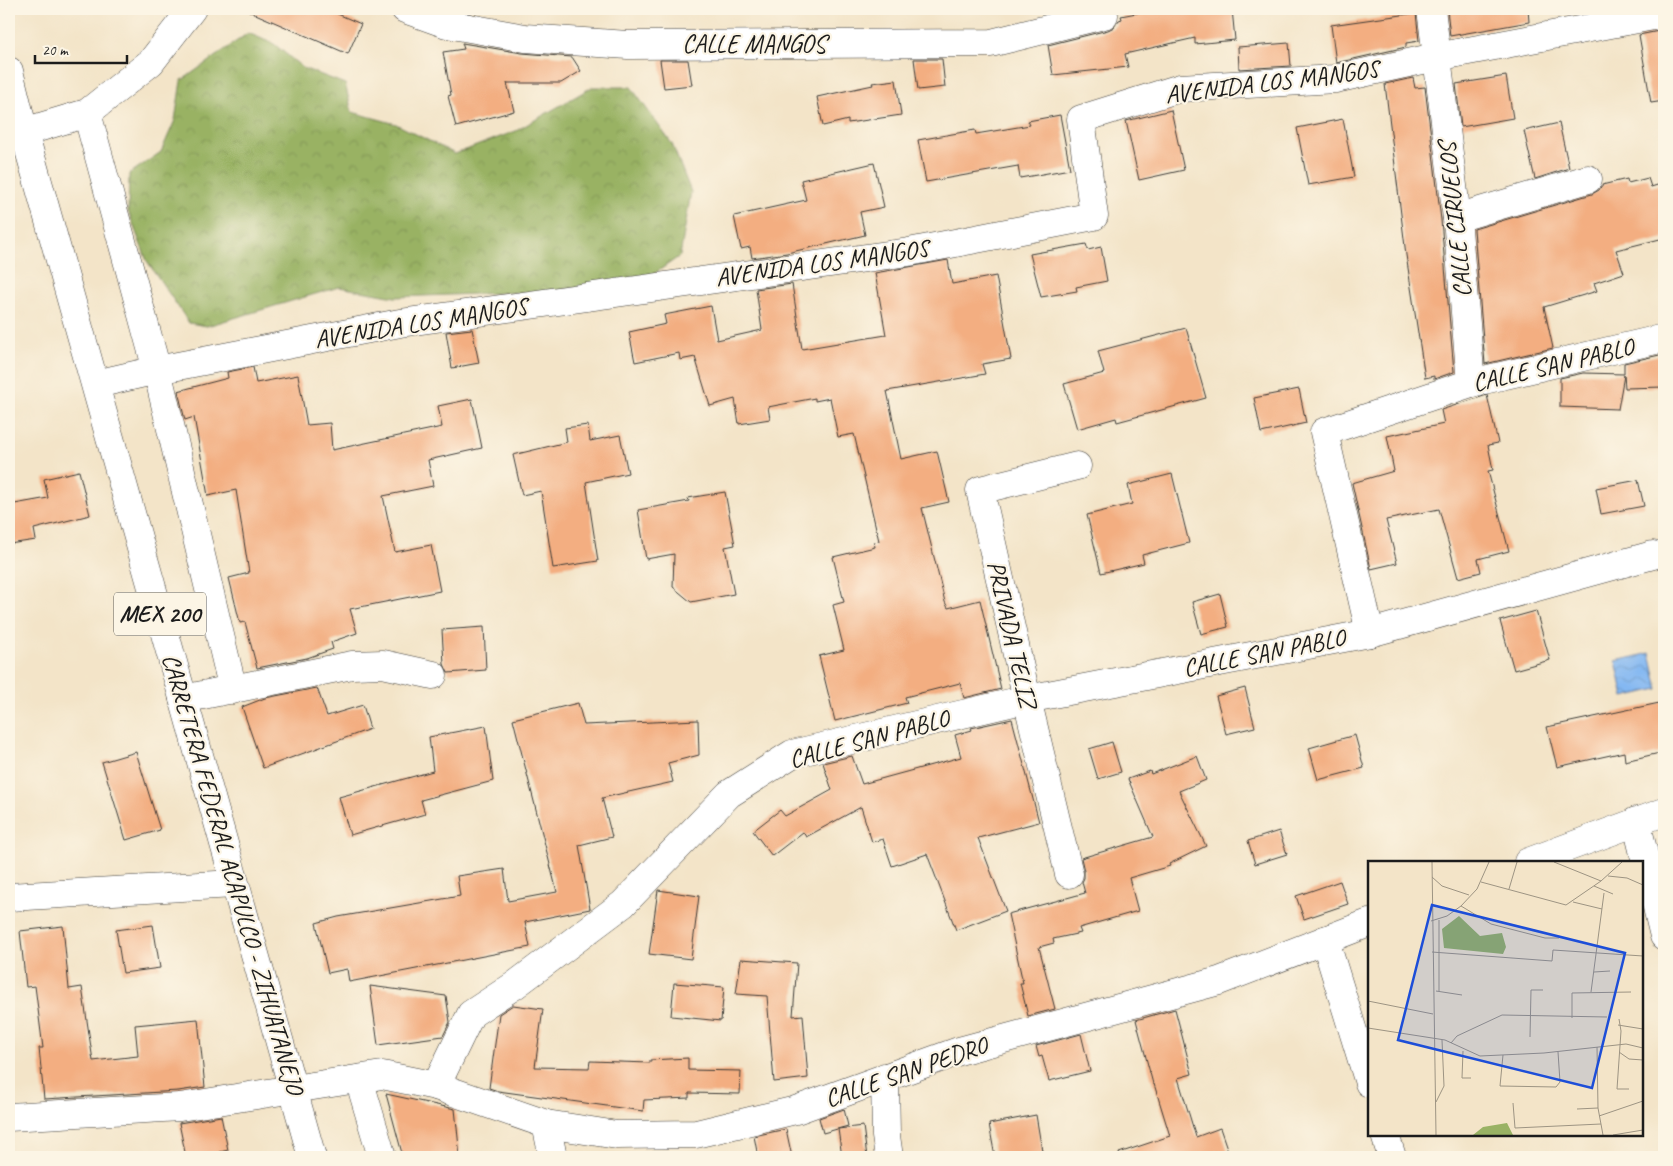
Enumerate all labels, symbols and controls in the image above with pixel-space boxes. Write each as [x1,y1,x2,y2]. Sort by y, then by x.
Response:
street label: CALLE MANGOS [682,28,831,60]
scale bar [35,32,128,64]
text: 20 m [42,41,69,60]
street label: AVENIDA LOS MANGOS [1163,53,1384,111]
street label: CALLE CIRUELOS [1430,136,1479,299]
street label: AVENIDA LOS MANGOS [713,232,934,294]
street label: AVENIDA LOS MANGOS [312,290,533,356]
street label: CALLE SAN PABLO [1469,330,1639,399]
street label: PRIVADA TELIZ [980,558,1045,714]
road number: MEX 200 [114,592,206,636]
street label: CALLE SAN PABLO [1180,621,1350,684]
street label: CARRETERA FEDERAL ACAPULCO - ZIHUATANEJO [155,650,312,1100]
street label: CALLE SAN PABLO [786,702,955,776]
inset map [1368,861,1643,1136]
street label: CALLE SAN PEDRO [820,1028,994,1115]

